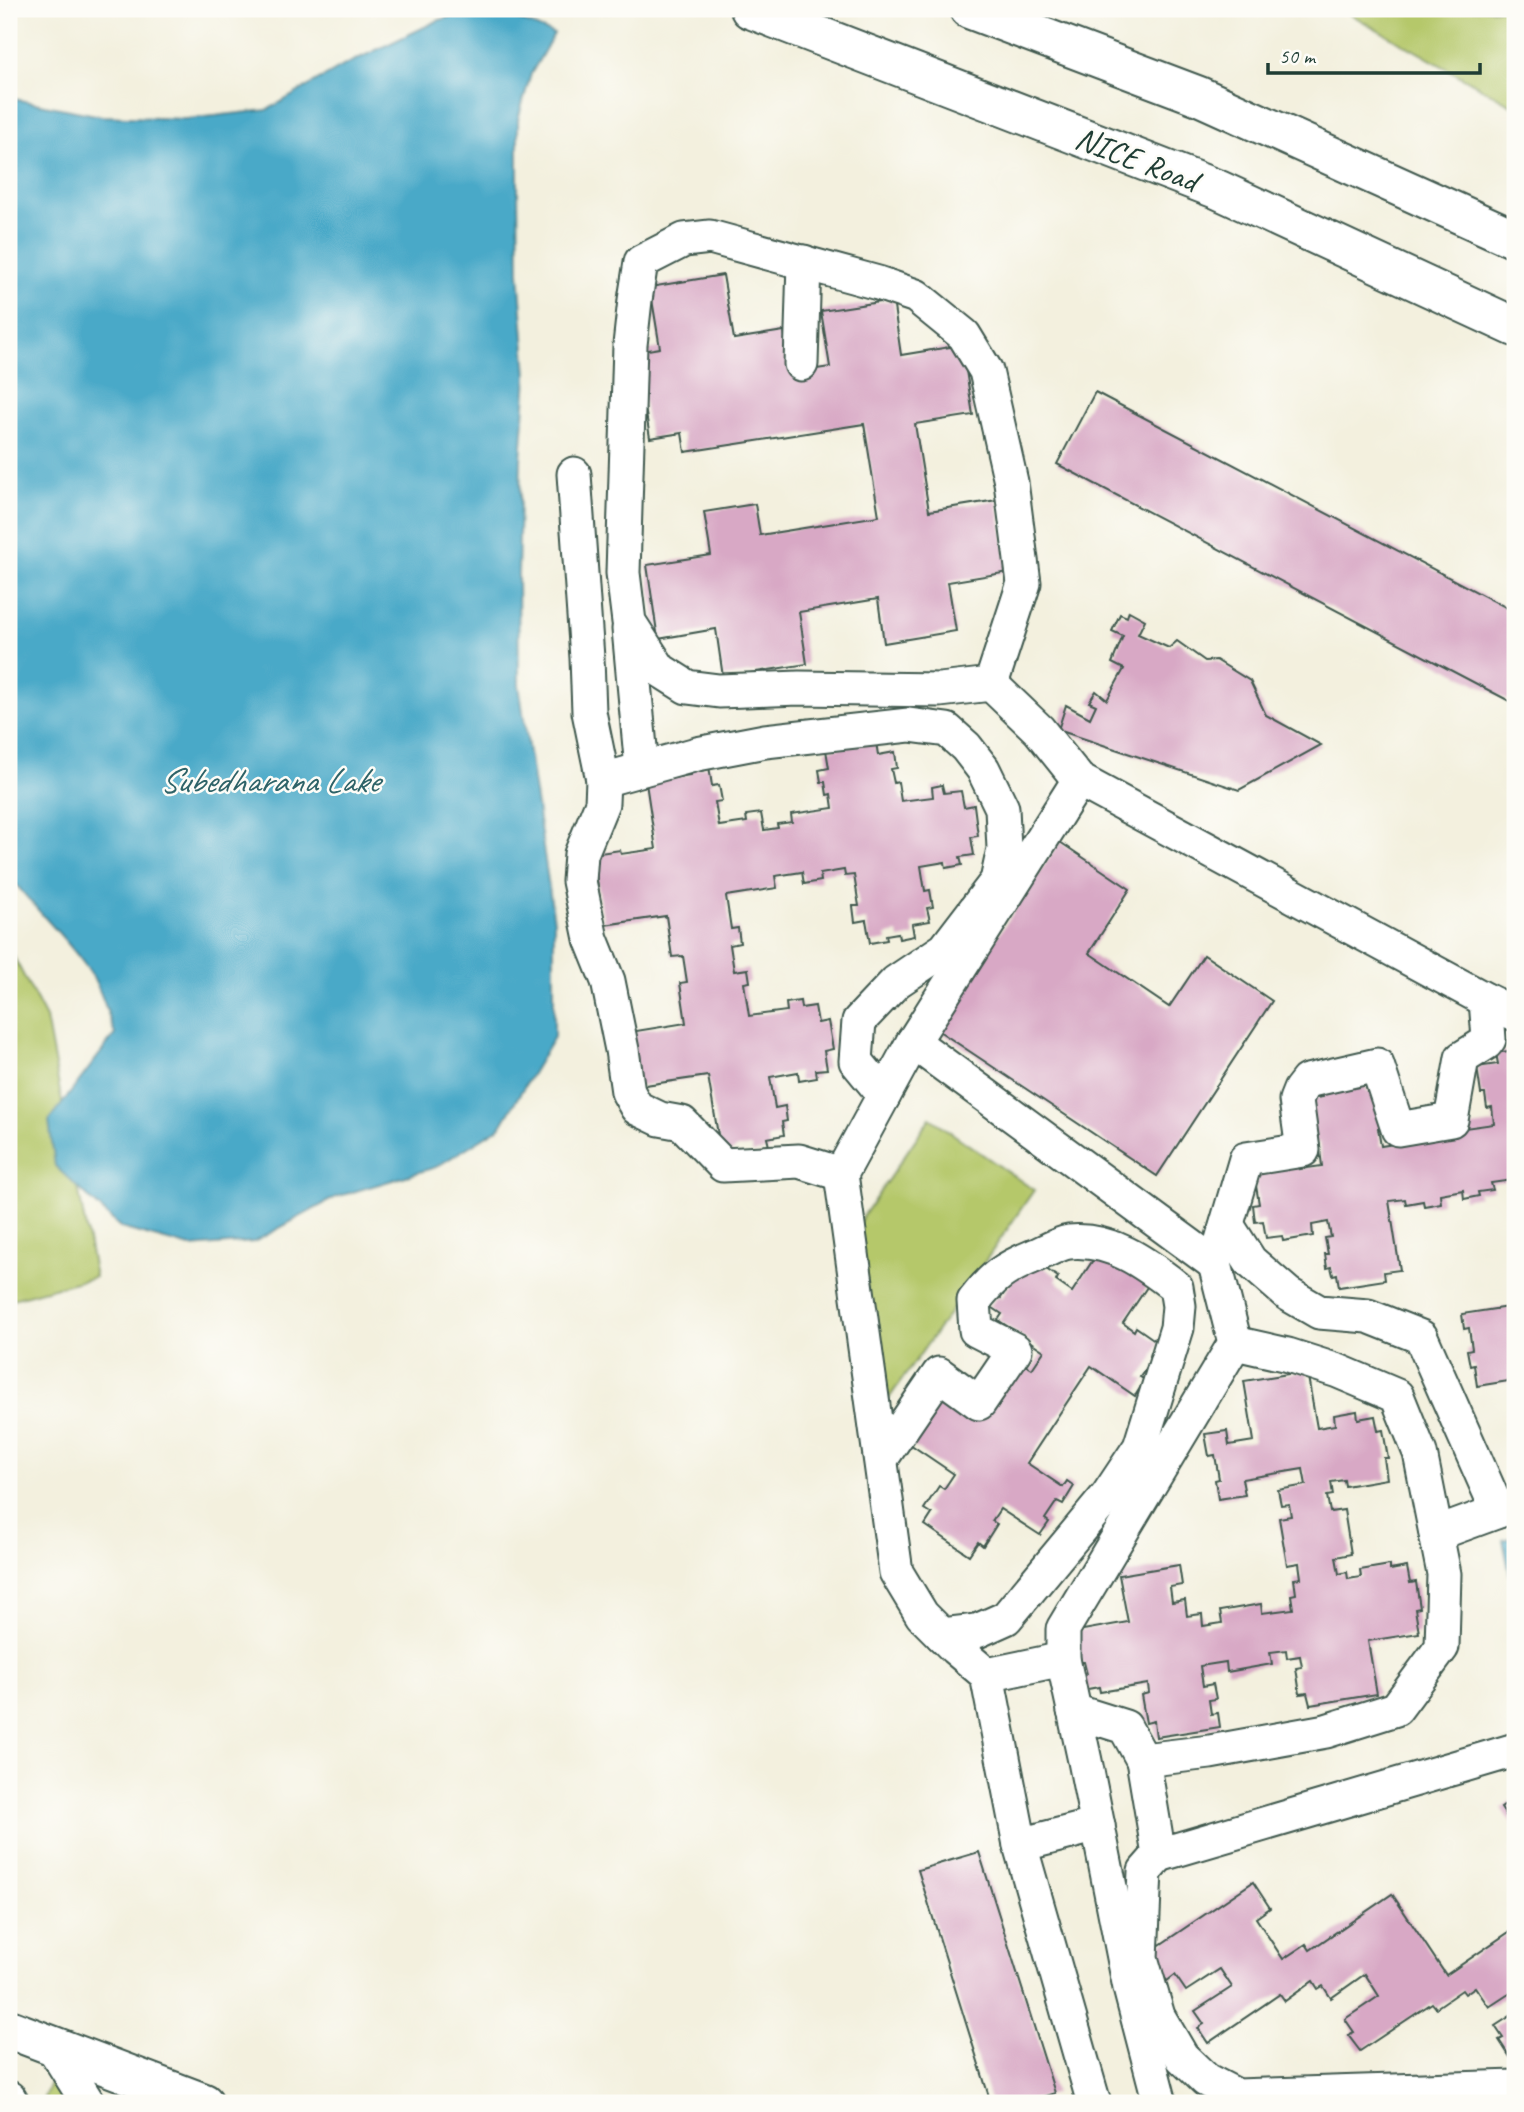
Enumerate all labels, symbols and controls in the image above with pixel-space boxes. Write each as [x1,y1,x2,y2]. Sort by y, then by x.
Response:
scale bar [1268,32,1480,76]
text: 50 m [1279,43,1317,69]
street label: NICE Road [1070,116,1208,203]
water label: Subedharana Lake [160,758,384,803]

